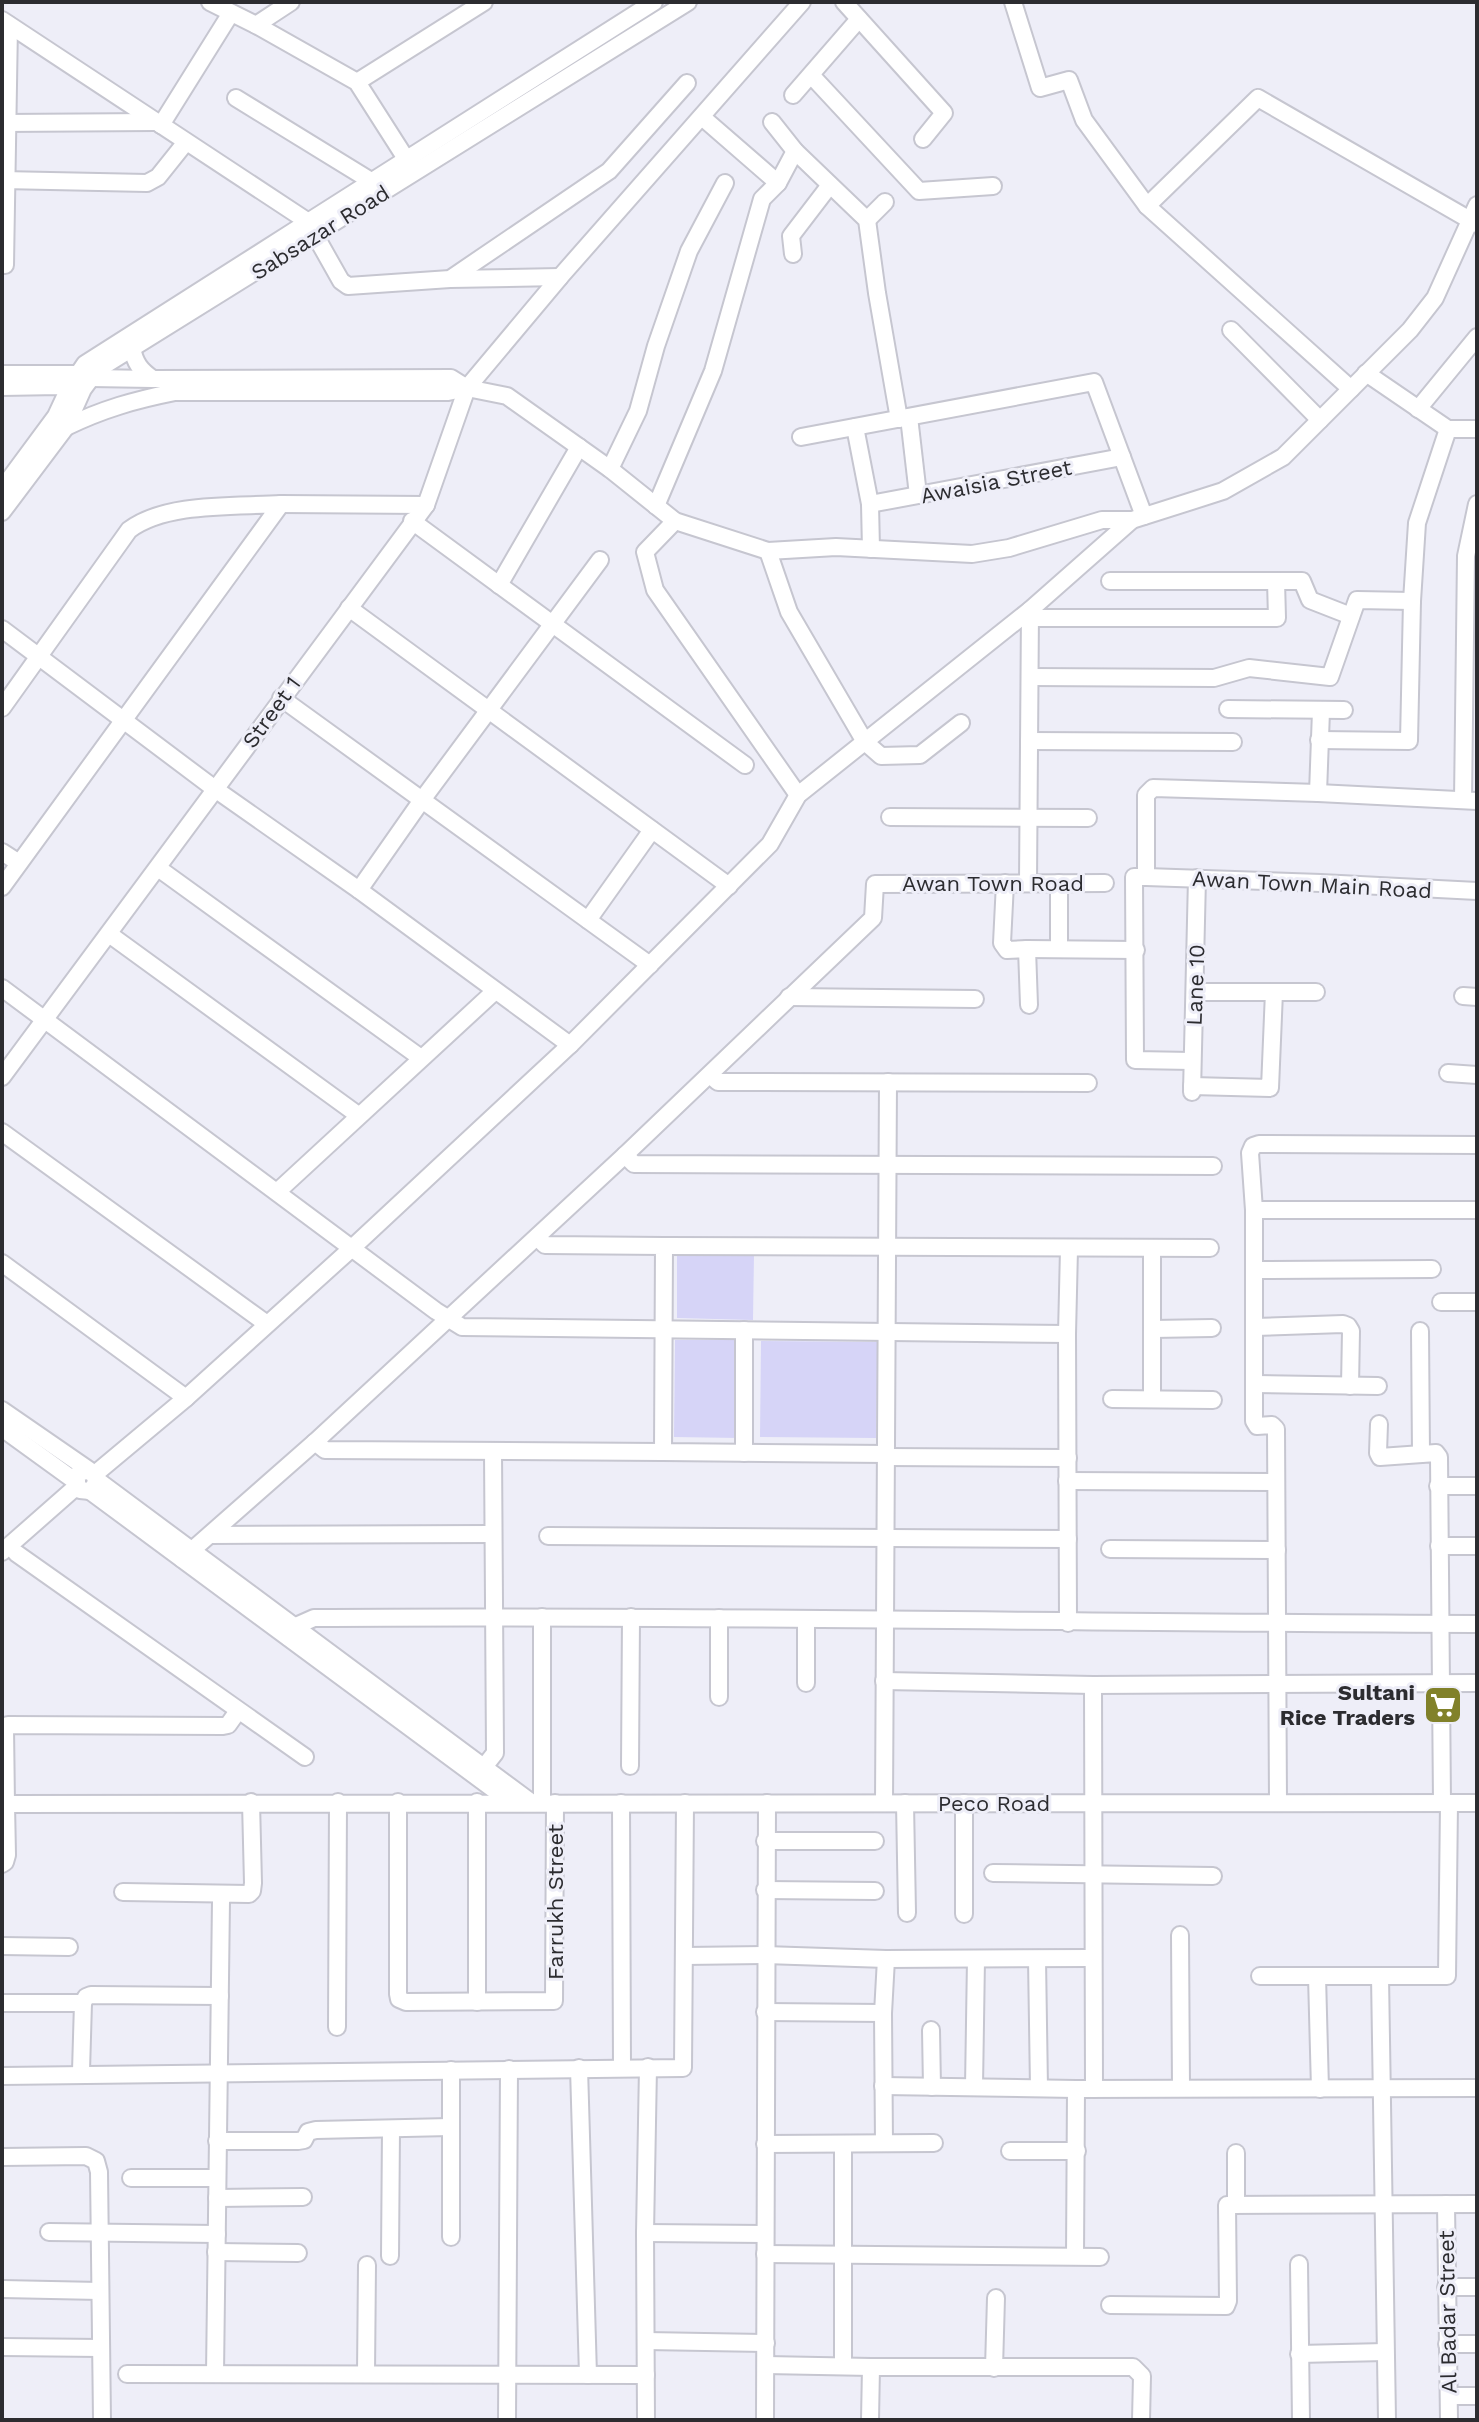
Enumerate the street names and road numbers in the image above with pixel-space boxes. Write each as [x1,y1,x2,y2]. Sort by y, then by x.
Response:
street label: Sabsazar Road [247,180,394,285]
street label: Awaisia Street [918,455,1074,508]
street label: Street 1 [237,672,306,753]
street label: Awan Town Main Road [1191,866,1433,903]
street label: Awan Town Road [902,871,1084,896]
street label: Lane 10 [1182,944,1209,1026]
street label: Peco Road [938,1791,1050,1816]
street label: Farrukh Street [543,1824,568,1980]
street label: Al Badar Street [1434,2230,1461,2394]

